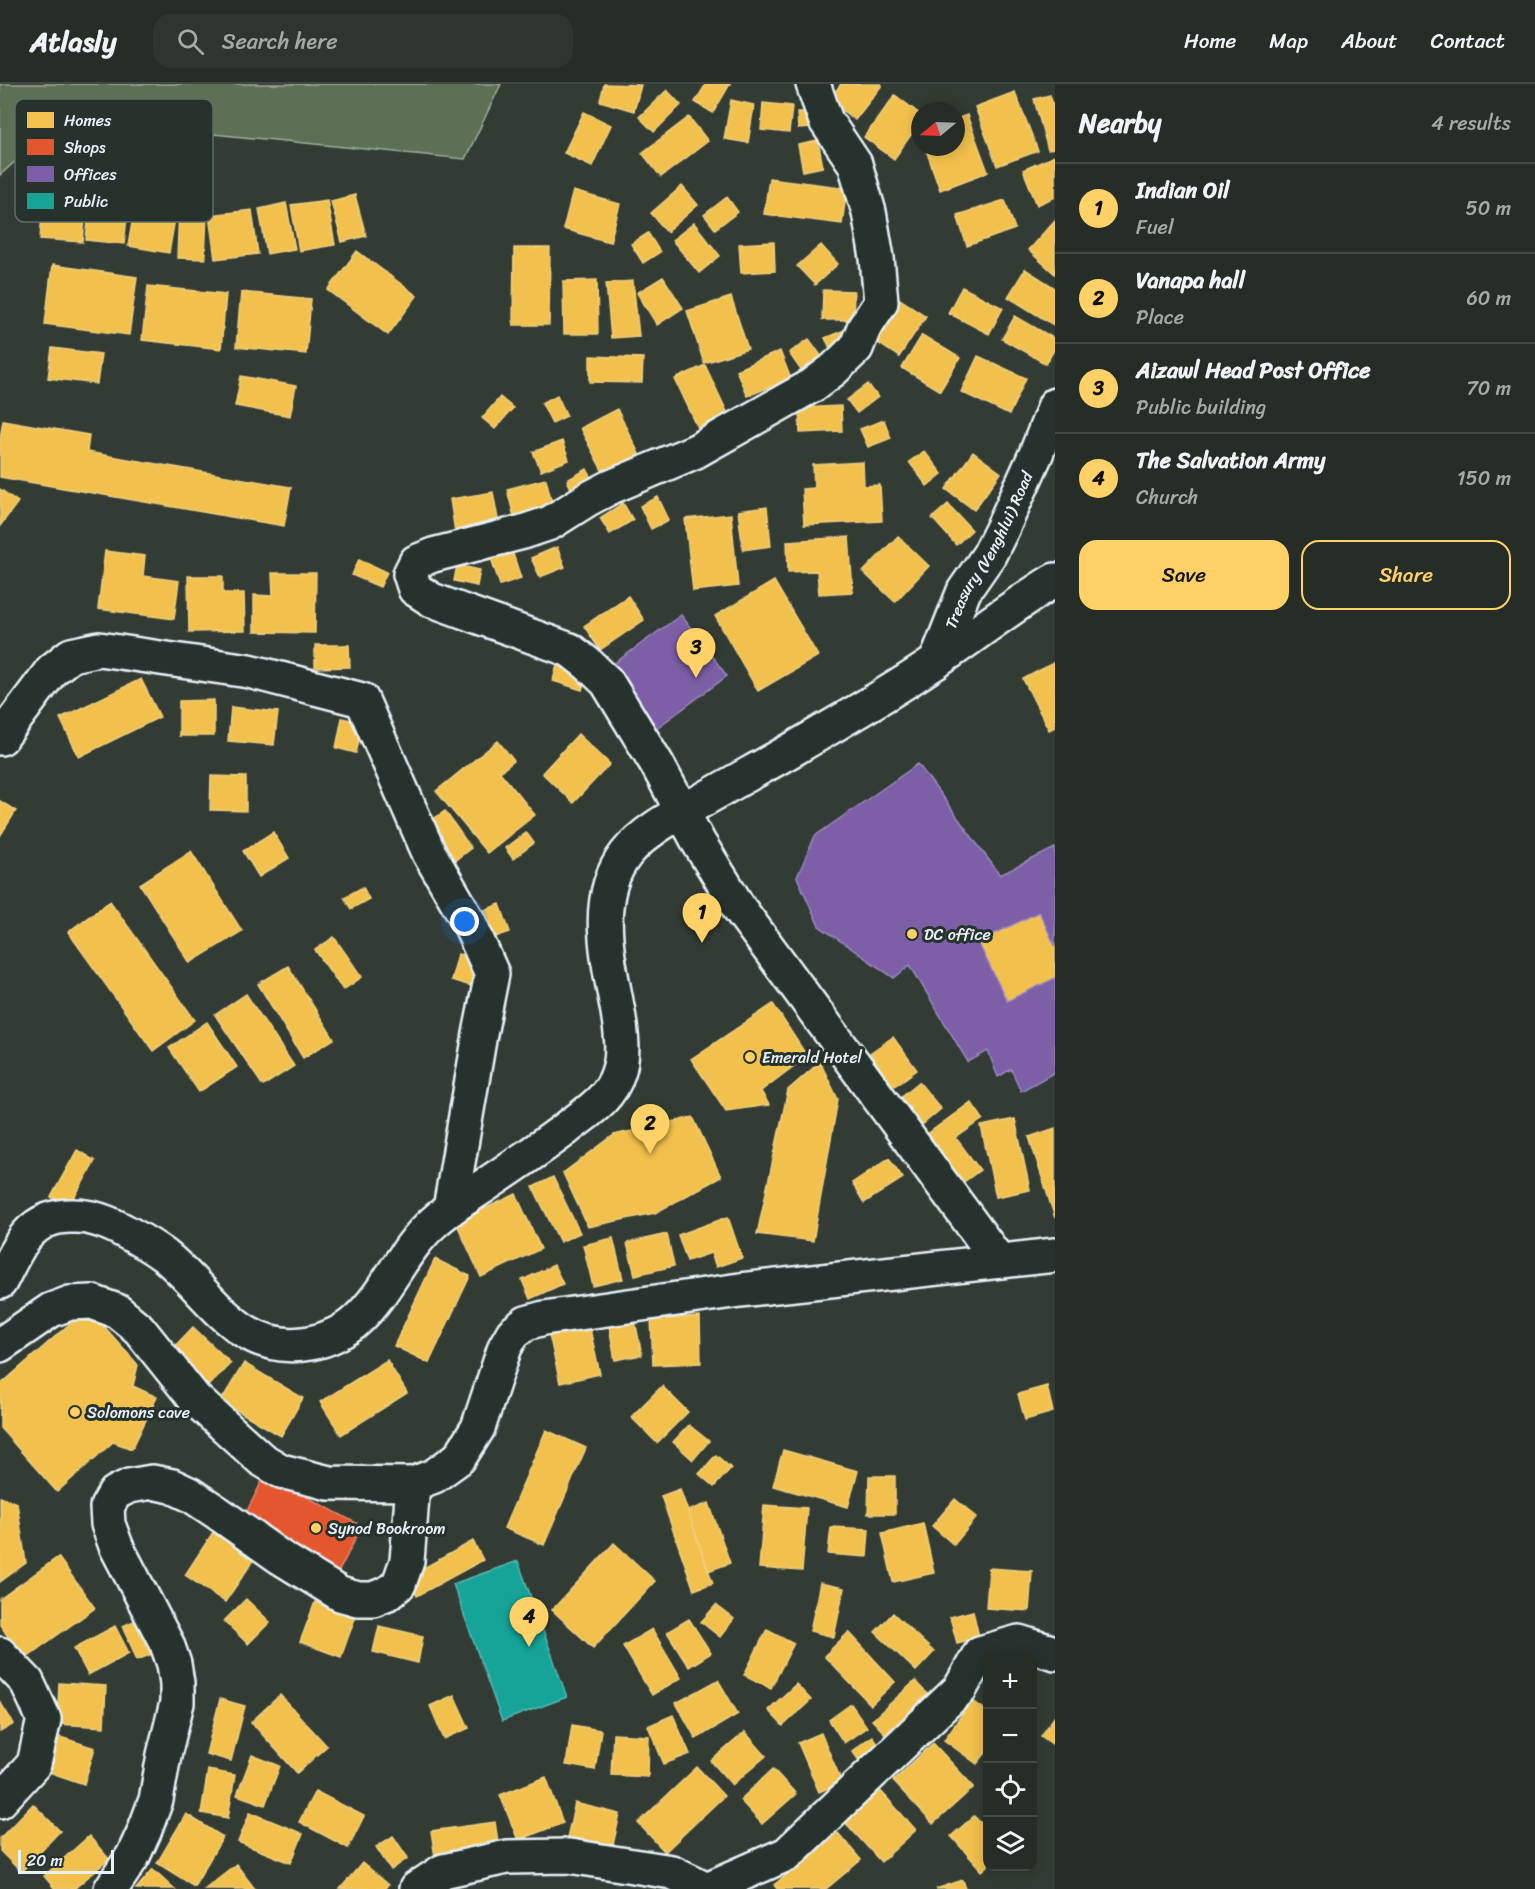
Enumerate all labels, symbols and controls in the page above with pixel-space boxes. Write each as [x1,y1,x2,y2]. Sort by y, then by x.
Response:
search box [153,14,573,68]
text: Atlasly [30,17,117,66]
text: Search here [222,22,338,61]
text: Home [1184,22,1236,60]
text: Map [1269,22,1308,60]
text: About [1341,22,1398,60]
text: Contact [1431,22,1505,60]
icon: search [174,25,207,58]
legend [15,99,213,222]
text: Nearby [1079,100,1161,146]
north arrow [911,102,965,156]
text: Homes [64,106,112,135]
text: 4 results [1431,106,1511,141]
text: Shops [64,133,106,162]
text: Offices [64,160,117,189]
text: Indian Oil [1136,171,1230,210]
text: Public [64,187,108,216]
text: 1 [1094,191,1103,226]
text: 50 m [1466,191,1511,226]
text: Fuel [1136,210,1174,245]
text: Vanapa hall [1136,261,1245,300]
text: 2 [1093,281,1104,316]
text: 60 m [1466,281,1511,316]
text: Place [1136,300,1184,335]
text: Aizawl Head Post Office [1136,351,1371,390]
text: 3 [1093,371,1104,406]
text: 70 m [1466,371,1511,406]
text: Public building [1136,390,1266,425]
text: The Salvation Army [1136,441,1325,480]
text: 4 [1092,461,1105,496]
text: 150 m [1457,461,1511,496]
street label: Treasury (Venghlui) Road [936,465,1042,633]
text: Church [1136,480,1198,515]
button: Save [1079,540,1289,610]
button: Share [1301,540,1511,610]
pin: 3 [676,628,716,678]
pin: 1 [682,894,722,943]
your location [450,907,479,936]
place label: DC office [924,920,991,949]
marker: DC office [905,927,919,941]
place label: Emerald Hotel [762,1043,863,1072]
marker: Emerald Hotel [743,1050,757,1064]
pin: 2 [630,1104,670,1154]
place label: Solomons cave [87,1398,190,1427]
marker: Solomons cave [68,1405,82,1419]
place label: Synod Bookroom [328,1514,446,1543]
marker: Synod Bookroom [309,1521,323,1535]
pin: 4 [510,1598,548,1647]
map controls [983,1655,1037,1871]
button: + [983,1655,1037,1709]
button: − [983,1709,1037,1763]
button: locate [983,1763,1037,1817]
button: layers [983,1817,1037,1871]
text: 20 m [27,1846,63,1875]
scale bar [18,1847,114,1874]

